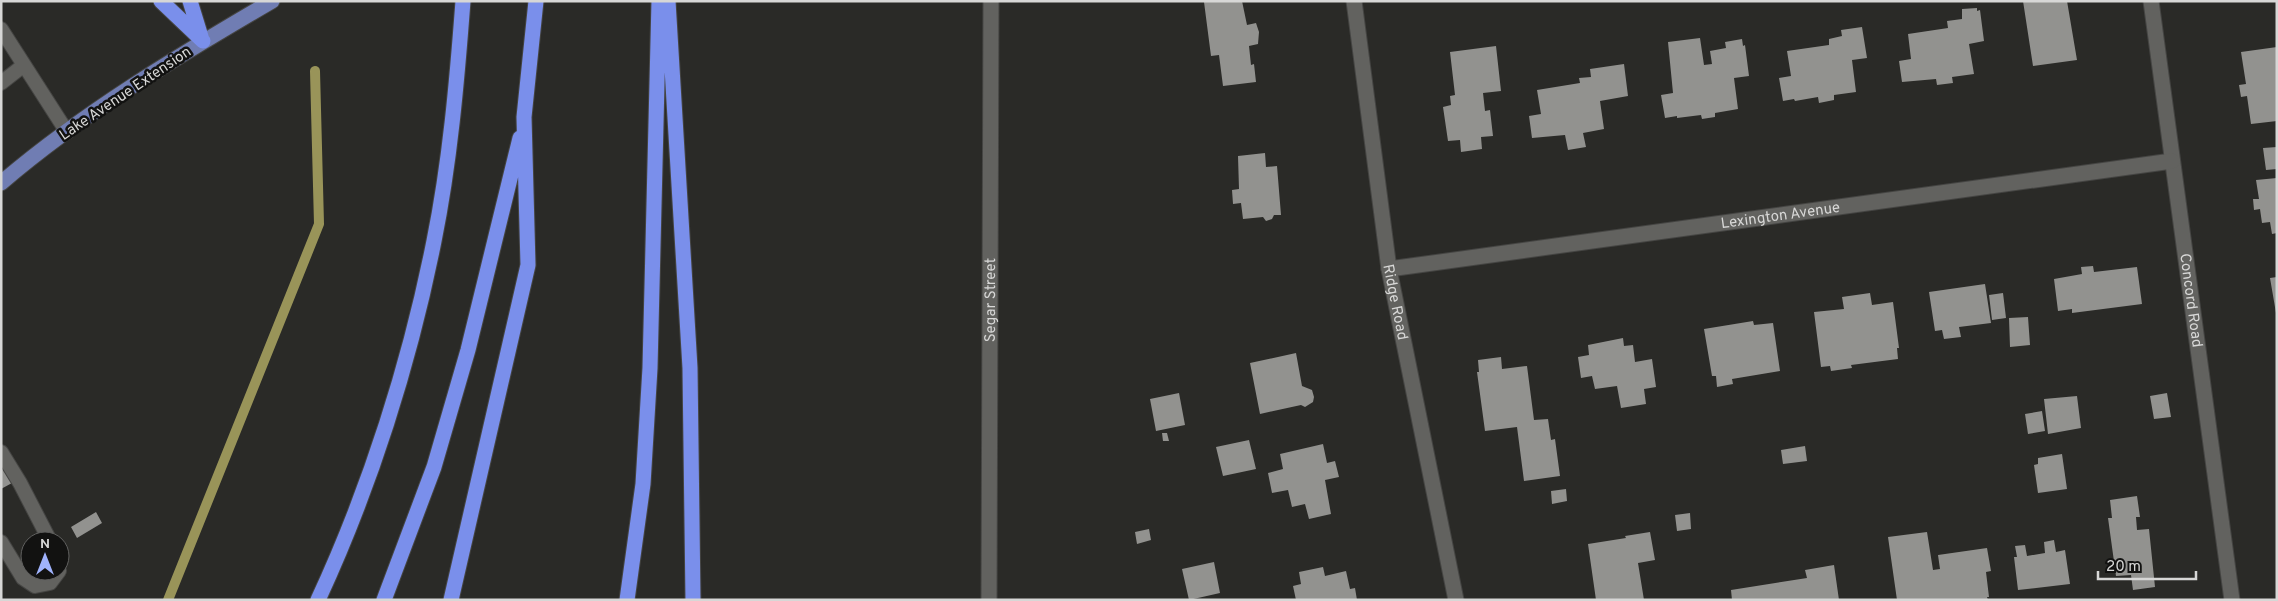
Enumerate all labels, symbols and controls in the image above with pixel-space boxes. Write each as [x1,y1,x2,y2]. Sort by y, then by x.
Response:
street label: Lake Avenue Extension [56,43,195,145]
street label: Lexington Avenue [1720,199,1841,234]
street label: Concord Road [2174,252,2206,349]
street label: Segar Street [982,258,1001,342]
street label: Ridge Road [1377,263,1411,342]
north arrow [20,531,70,581]
text: N [40,536,50,553]
scale bar [2098,548,2196,580]
text: 20 m [2106,558,2141,577]

